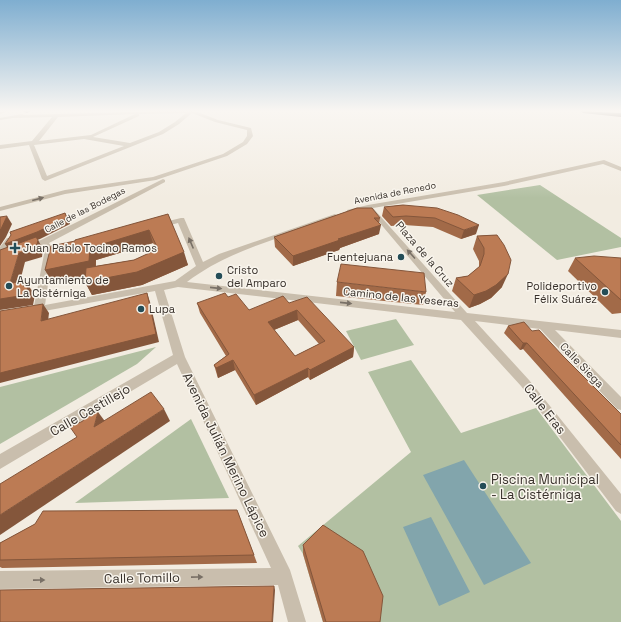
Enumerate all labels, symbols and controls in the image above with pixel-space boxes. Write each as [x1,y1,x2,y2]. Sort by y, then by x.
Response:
street label: Avenida de Renedo [353,179,437,207]
street label: Calle de las Bodegas [43,184,128,236]
one-way arrow [32,196,44,202]
street label: Plaza de la Cruz [393,218,457,290]
one-way arrow [188,238,194,249]
place label: Juan Pablo Tocino Ramos [23,241,157,255]
marker: Juan Pablo Tocino Ramos [10,243,20,253]
place label: Fuentejuana [327,250,394,264]
one-way arrow [407,250,416,259]
marker: Fuentejuana [396,252,406,262]
place label: Cristo del Amparo [227,263,287,290]
marker: Cristo del Amparo [214,271,224,281]
place label: Ayuntamiento de La Cistérniga [17,273,109,300]
place label: Polideportivo Félix Suárez [526,279,597,306]
marker: Ayuntamiento de La Cistérniga [4,281,14,291]
street label: Camino de las Yeseras [342,284,460,310]
one-way arrow [210,285,222,291]
marker: Polideportivo Félix Suárez [600,287,610,297]
one-way arrow [340,300,352,306]
place label: Lupa [149,302,176,316]
marker: Lupa [136,304,146,314]
street label: Calle Siega [557,339,607,391]
street label: Avenida Julián Merino Lápice [179,370,273,540]
street label: Calle Castillejo [47,380,133,440]
street label: Calle Eras [520,380,570,438]
place label: Piscina Municipal - La Cistérniga [491,471,599,503]
marker: Piscina Municipal - La Cistérniga [478,481,488,491]
street label: Calle Tomillo [104,569,180,587]
one-way arrow [191,574,203,581]
one-way arrow [33,577,46,583]

